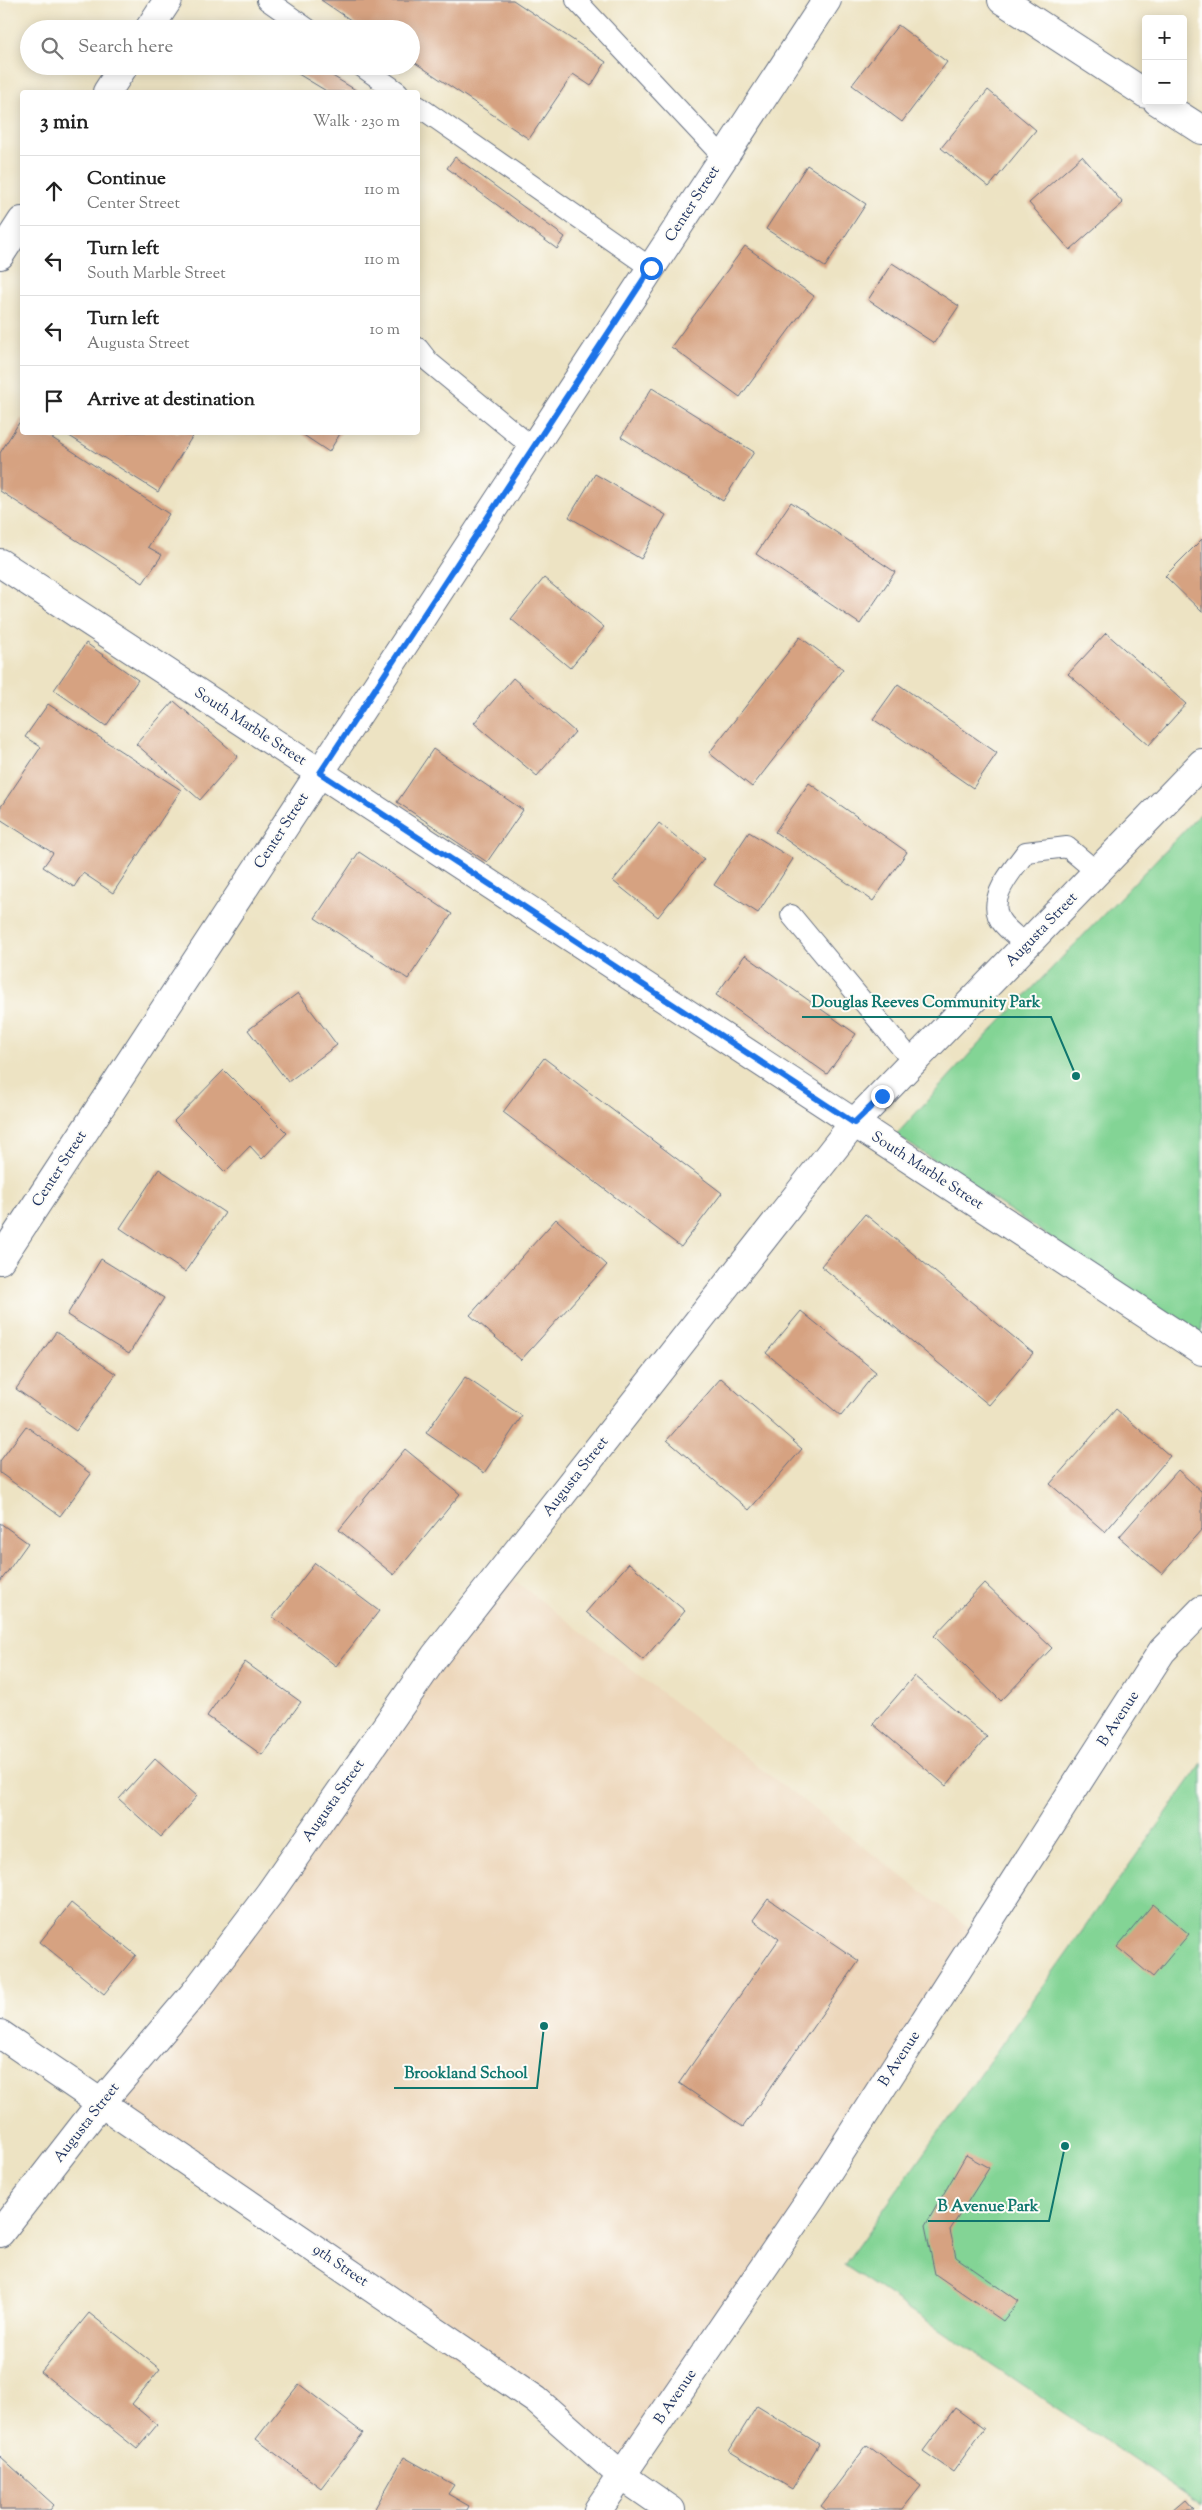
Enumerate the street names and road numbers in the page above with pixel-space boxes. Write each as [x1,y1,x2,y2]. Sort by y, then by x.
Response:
street label: Center Street [660,162,726,246]
street label: South Marble Street [190,683,310,771]
street label: Center Street [249,789,315,873]
street label: Augusta Street [1001,888,1083,972]
street label: Center Street [27,1127,93,1211]
street label: South Marble Street [867,1127,987,1215]
street label: Augusta Street [538,1433,614,1521]
street label: B Avenue [1093,1687,1145,1751]
street label: Augusta Street [298,1756,370,1846]
street label: B Avenue [874,2027,926,2091]
street label: Augusta Street [49,2079,125,2167]
street label: 9th Street [308,2240,372,2292]
street label: B Avenue [650,2365,702,2429]

